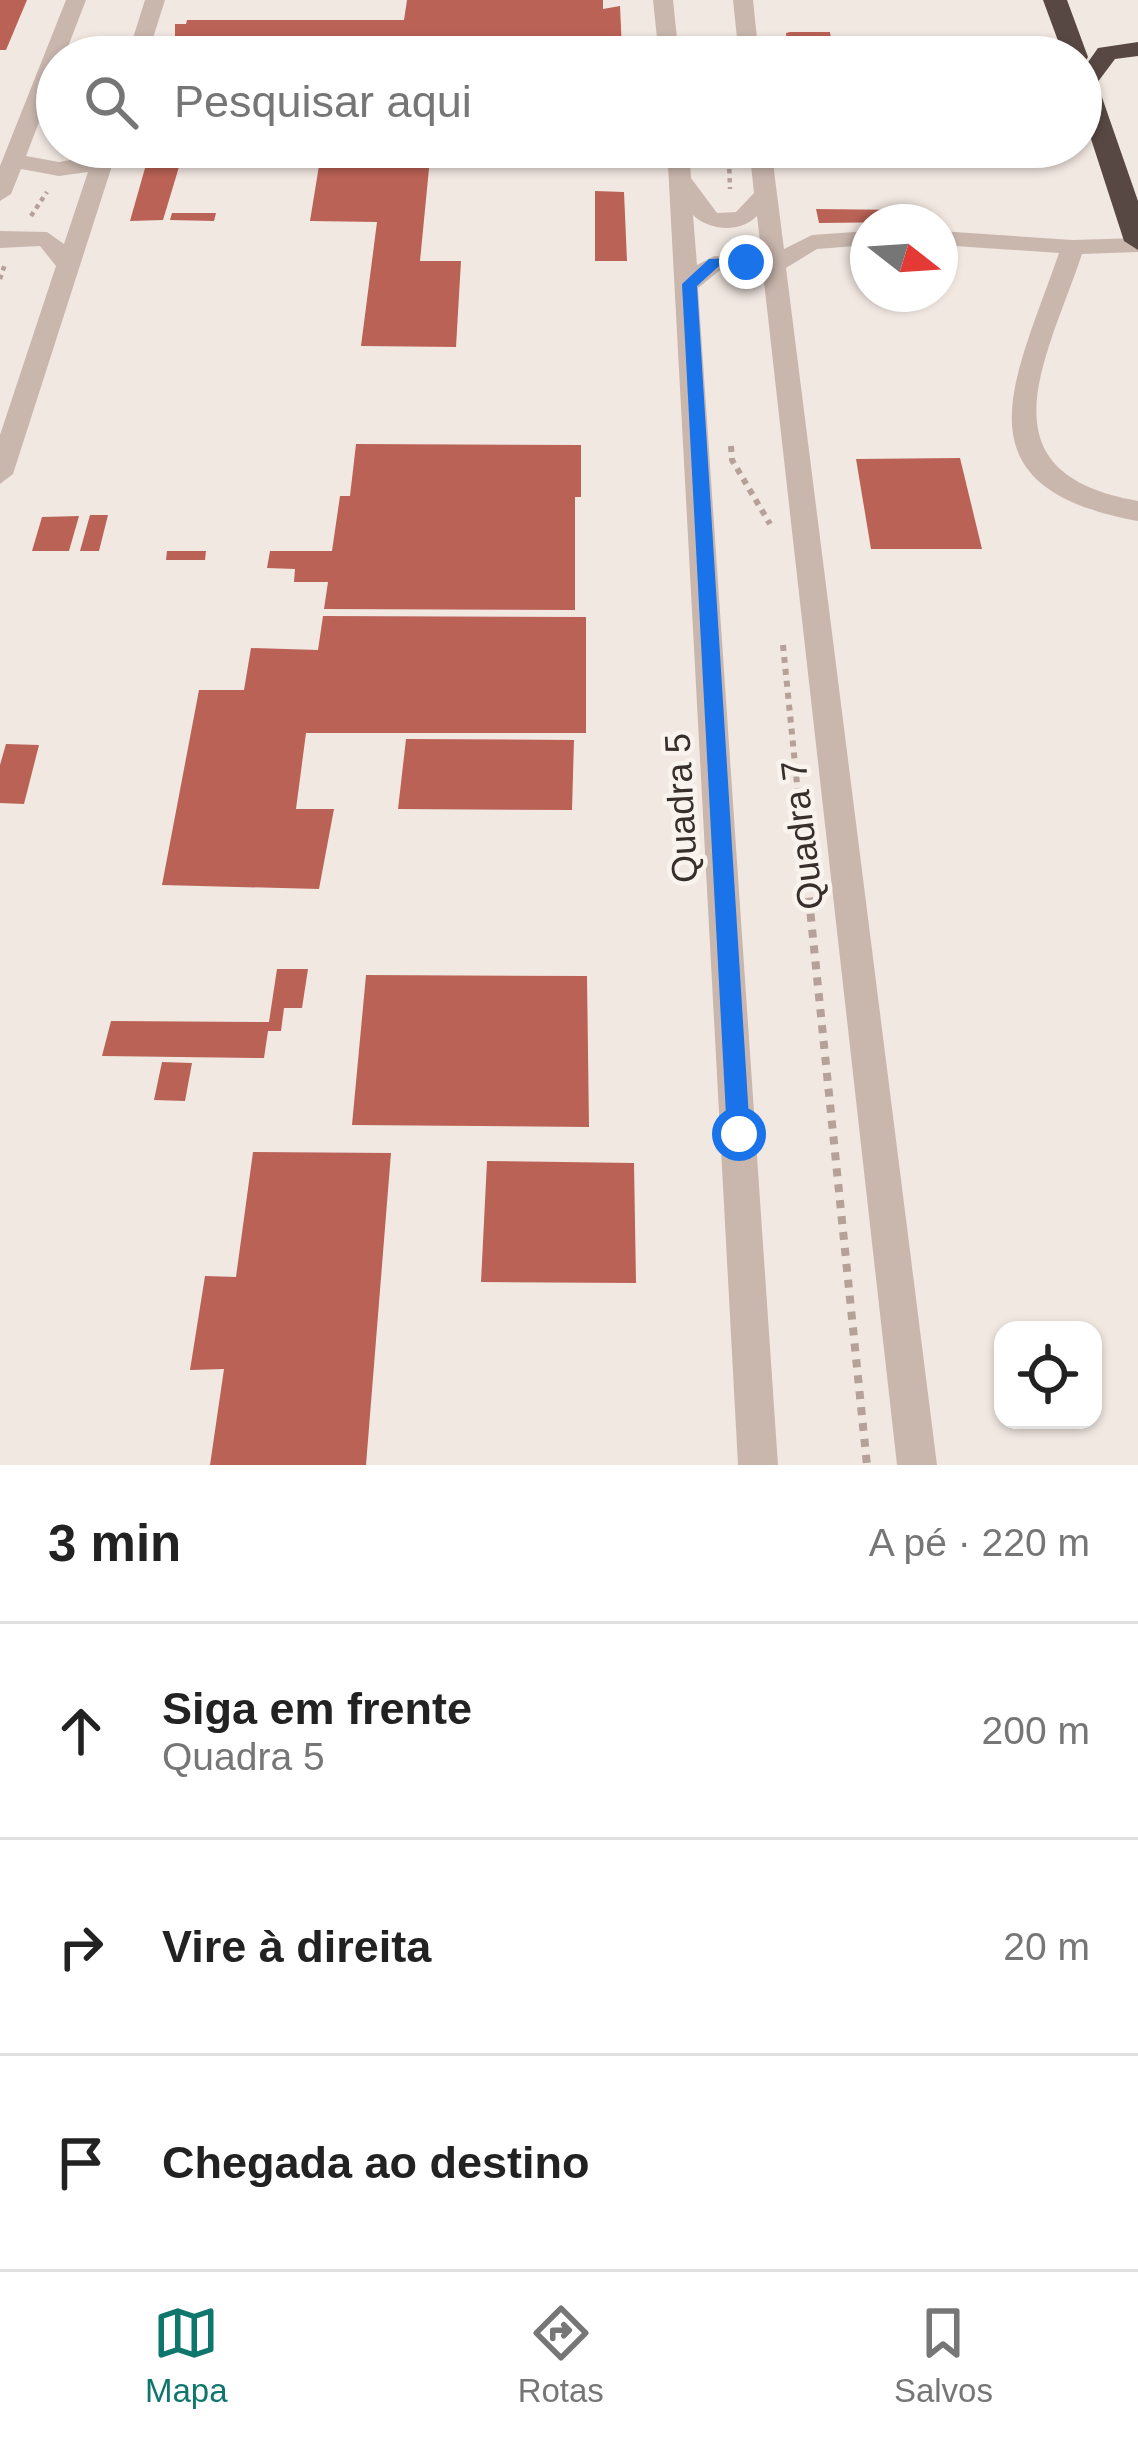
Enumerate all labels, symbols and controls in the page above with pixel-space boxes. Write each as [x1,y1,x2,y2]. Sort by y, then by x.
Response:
search box [36,36,1102,168]
icon: search [78,69,144,135]
text: Pesquisar aqui [174,76,472,127]
north arrow [850,204,958,312]
route end [719,235,773,289]
street label: Quadra 5 [657,732,705,884]
street label: Quadra 7 [773,758,831,912]
route start [712,1107,766,1161]
map controls [994,1321,1102,1429]
button: locate [994,1321,1102,1429]
text: 3 min [48,1515,181,1572]
text: A pé · 220 m [869,1521,1090,1564]
text: Siga em frente [162,1683,472,1734]
icon: ahead [48,1698,114,1764]
text: 200 m [982,1709,1090,1752]
text: Quadra 5 [162,1735,325,1778]
icon: right [48,1914,114,1980]
text: Vire à direita [162,1921,431,1972]
text: 20 m [1003,1925,1090,1968]
icon: arrive [48,2130,114,2196]
text: Chegada ao destino [162,2137,590,2188]
tab: Mapa [145,2300,228,2410]
tab: Rotas [518,2300,604,2410]
tab: Salvos [894,2300,993,2410]

